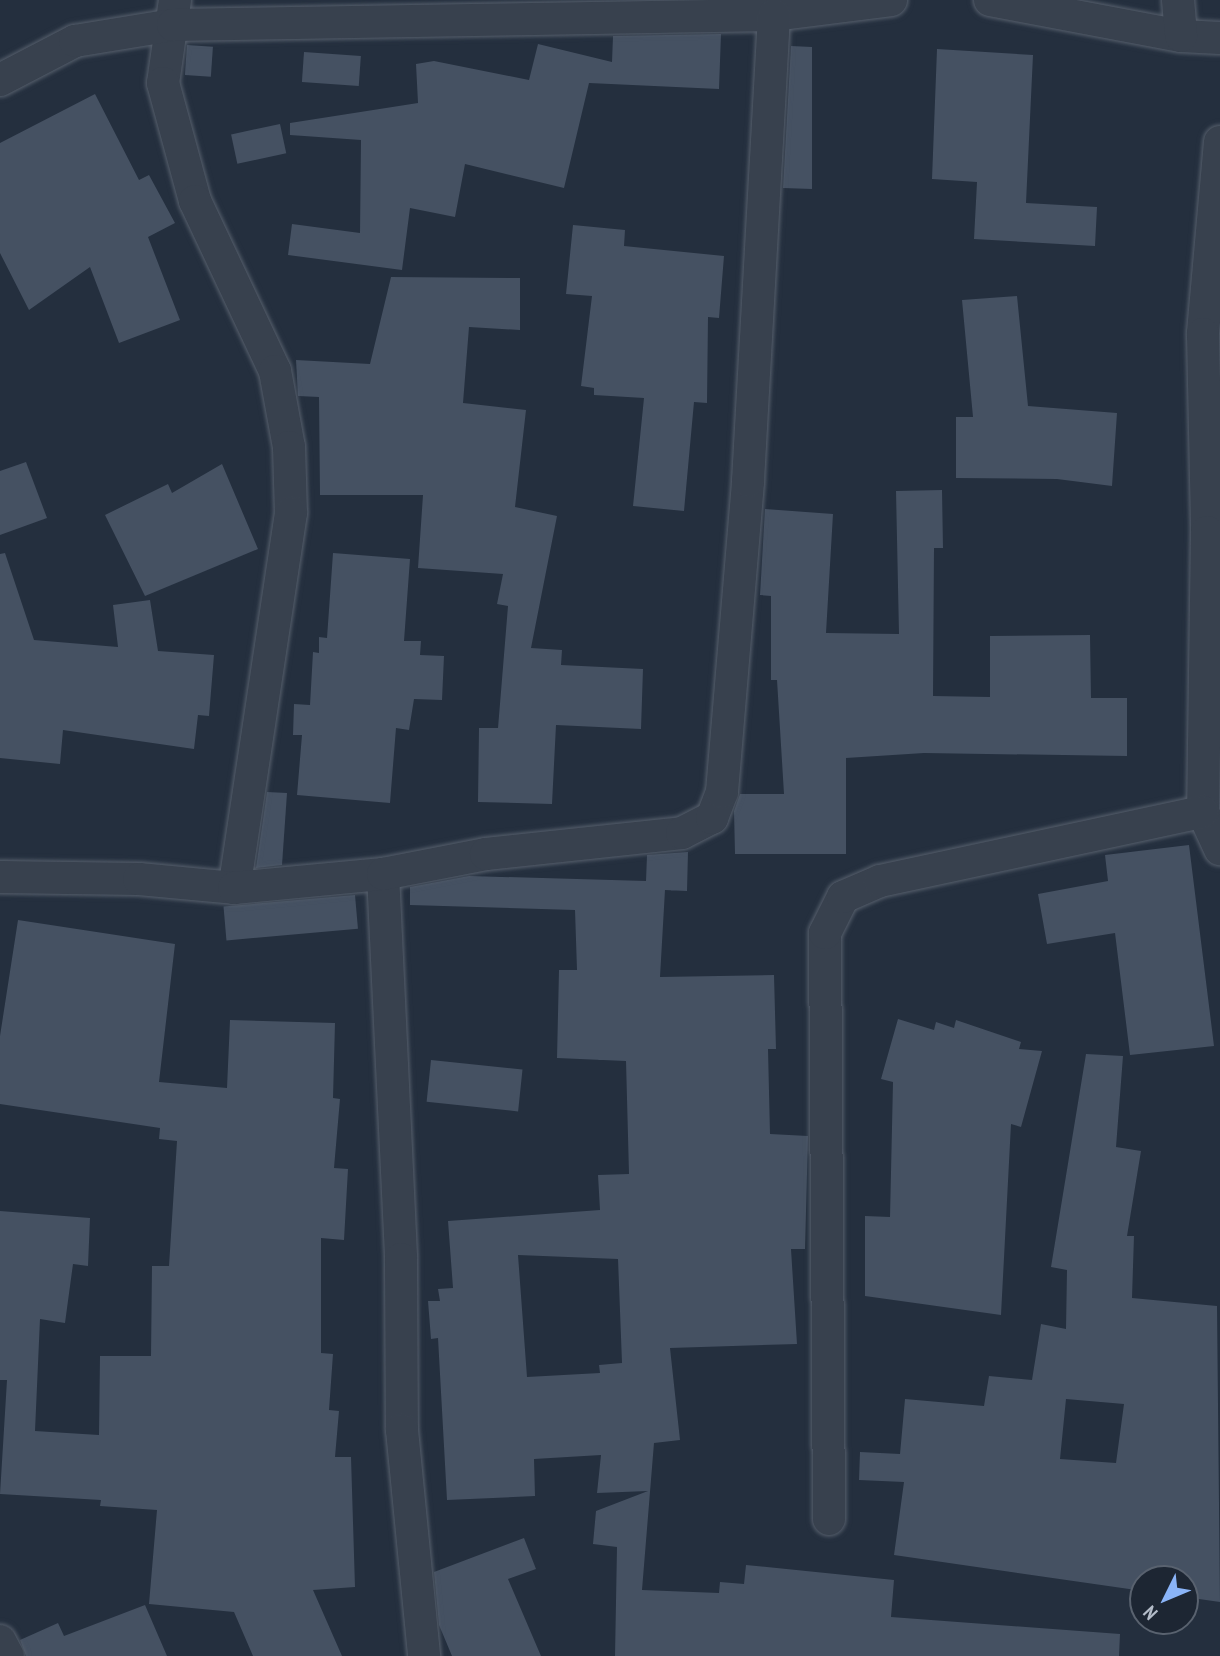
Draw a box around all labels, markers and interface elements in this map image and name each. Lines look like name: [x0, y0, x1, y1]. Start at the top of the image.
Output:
north arrow: [1129, 1565, 1199, 1635]
text: N: [1138, 1601, 1162, 1625]

